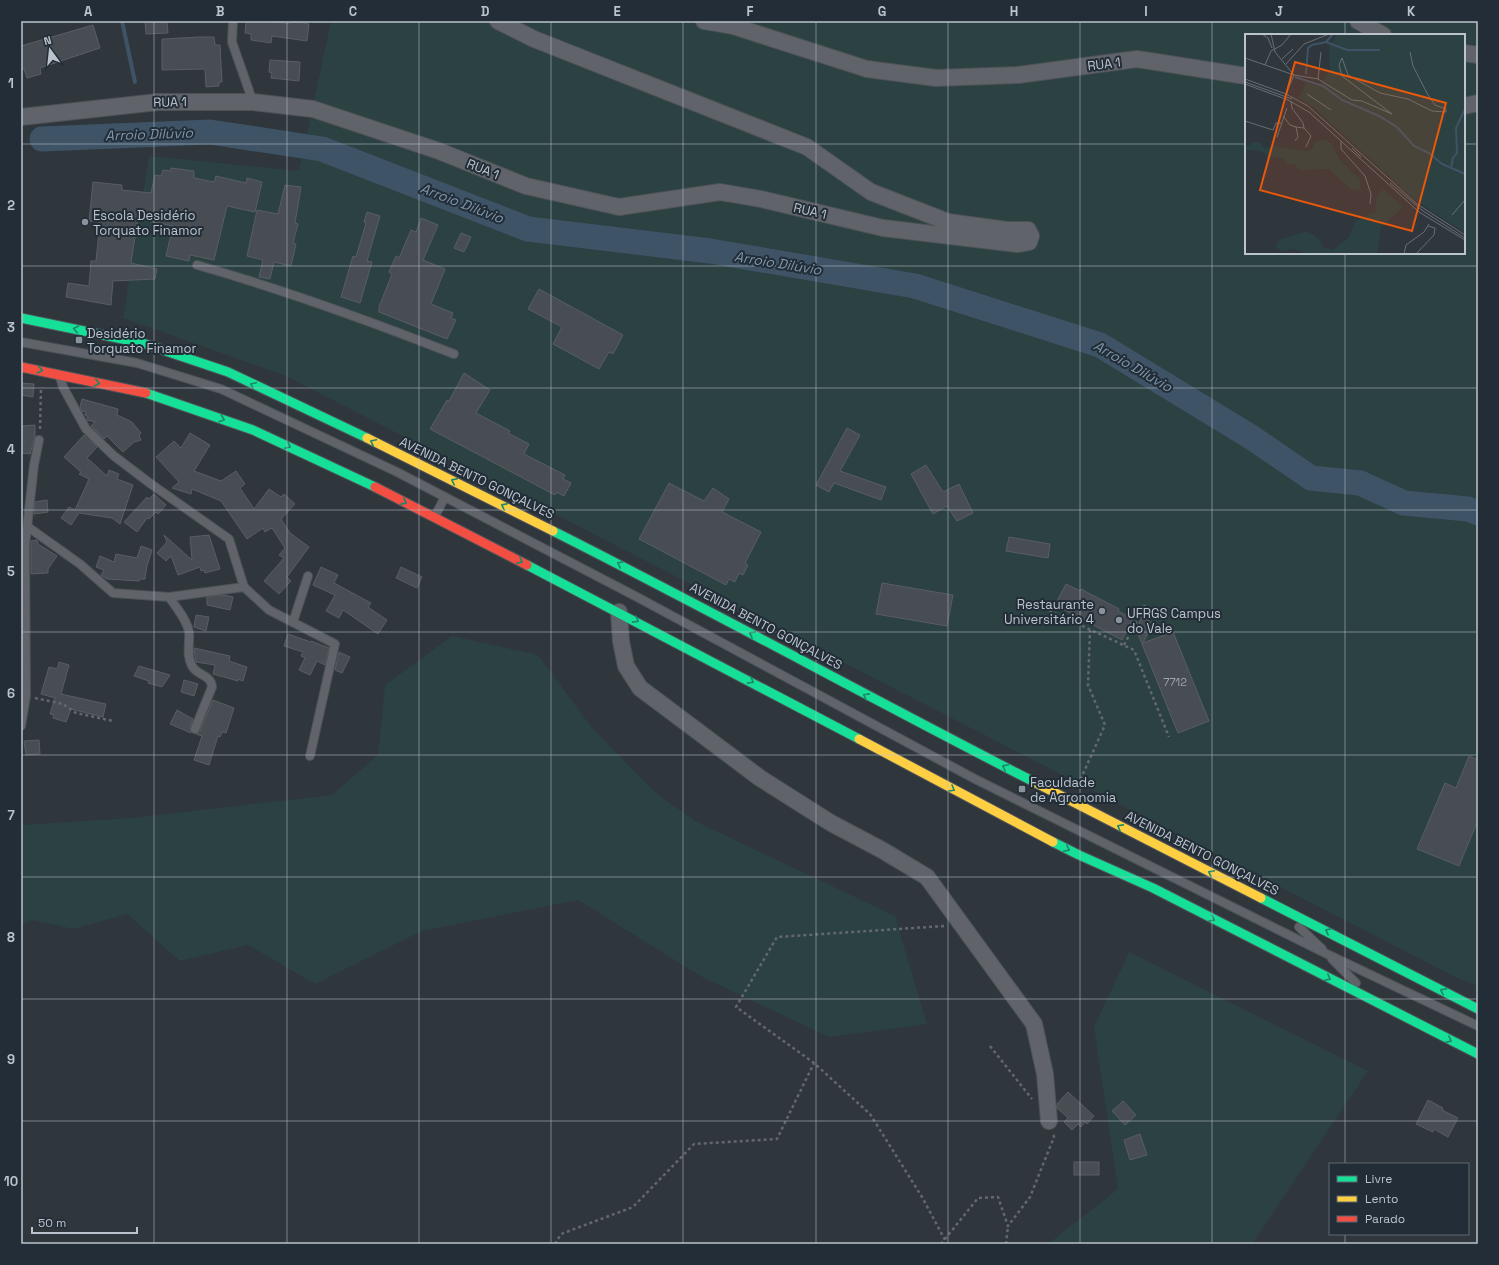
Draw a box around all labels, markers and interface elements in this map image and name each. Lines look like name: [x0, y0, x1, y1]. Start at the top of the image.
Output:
text: A: [84, 3, 93, 20]
text: B: [216, 3, 225, 20]
text: C: [349, 3, 357, 20]
text: D: [481, 3, 490, 20]
text: E: [613, 3, 621, 20]
text: F: [747, 3, 754, 20]
text: G: [878, 3, 886, 20]
text: H: [1010, 3, 1018, 20]
text: I: [1144, 3, 1148, 20]
text: J: [1275, 3, 1283, 20]
text: K: [1407, 3, 1416, 20]
north arrow: [30, 30, 70, 70]
text: N: [42, 33, 53, 48]
inset map: [1245, 34, 1465, 254]
street label: RUA 1: [1086, 54, 1122, 74]
text: 1: [8, 75, 14, 92]
street label: RUA 1: [153, 93, 187, 111]
water label: Arroio Dilúvio: [105, 123, 194, 145]
street label: RUA 1: [464, 155, 502, 183]
water label: Arroio Dilúvio: [418, 179, 507, 227]
text: 2: [7, 197, 15, 214]
street label: RUA 1: [792, 199, 828, 223]
place label: Escola Desidério Torquato Finamor: [93, 207, 202, 239]
marker: Escola Desidério Torquato Finamor: [80, 217, 90, 227]
water label: Arroio Dilúvio: [733, 247, 823, 279]
text: 3: [7, 319, 15, 336]
one-way arrow: [73, 325, 79, 333]
place label: Desidério Torquato Finamor: [87, 325, 196, 357]
marker: Desidério Torquato Finamor: [74, 335, 84, 345]
water label: Arroio Dilúvio: [1090, 336, 1176, 396]
one-way arrow: [37, 365, 43, 374]
one-way arrow: [94, 378, 100, 386]
one-way arrow: [250, 382, 257, 390]
one-way arrow: [218, 414, 225, 423]
street label: AVENIDA BENTO GONÇALVES: [397, 433, 557, 523]
one-way arrow: [369, 439, 377, 447]
text: 4: [7, 441, 15, 458]
one-way arrow: [284, 441, 292, 449]
one-way arrow: [450, 478, 458, 486]
one-way arrow: [400, 497, 407, 505]
one-way arrow: [501, 503, 508, 511]
one-way arrow: [516, 556, 523, 564]
one-way arrow: [617, 561, 625, 569]
text: 5: [7, 563, 15, 580]
street label: AVENIDA BENTO GONÇALVES: [687, 579, 845, 673]
place label: Restaurante Universitário 4: [1004, 596, 1094, 628]
place label: UFRGS Campus do Vale: [1127, 605, 1221, 637]
marker: Restaurante Universitário 4: [1097, 606, 1107, 616]
marker: UFRGS Campus do Vale: [1114, 615, 1124, 625]
one-way arrow: [631, 616, 639, 623]
one-way arrow: [749, 631, 756, 639]
house number: 7712: [1163, 675, 1187, 689]
one-way arrow: [747, 676, 754, 684]
text: 6: [7, 685, 15, 702]
one-way arrow: [863, 693, 871, 700]
one-way arrow: [1002, 764, 1009, 772]
place label: Faculdade de Agronomia: [1030, 774, 1117, 806]
one-way arrow: [948, 784, 955, 791]
marker: Faculdade de Agronomia: [1017, 784, 1027, 794]
text: 7: [7, 807, 15, 824]
street label: AVENIDA BENTO GONÇALVES: [1122, 807, 1282, 899]
one-way arrow: [1117, 824, 1125, 832]
one-way arrow: [1063, 844, 1070, 852]
one-way arrow: [1208, 870, 1216, 878]
one-way arrow: [1208, 914, 1215, 922]
text: 8: [7, 929, 15, 946]
one-way arrow: [1324, 929, 1332, 936]
one-way arrow: [1324, 973, 1331, 981]
one-way arrow: [1440, 988, 1448, 996]
one-way arrow: [1445, 1035, 1452, 1043]
text: 9: [7, 1051, 15, 1068]
legend: [1329, 1163, 1469, 1235]
text: Livre: [1365, 1171, 1392, 1187]
text: 10: [4, 1173, 18, 1190]
text: Lento: [1365, 1191, 1399, 1207]
scale bar: [32, 1209, 137, 1235]
text: Parado: [1365, 1211, 1405, 1227]
text: 50 m: [38, 1215, 66, 1231]

